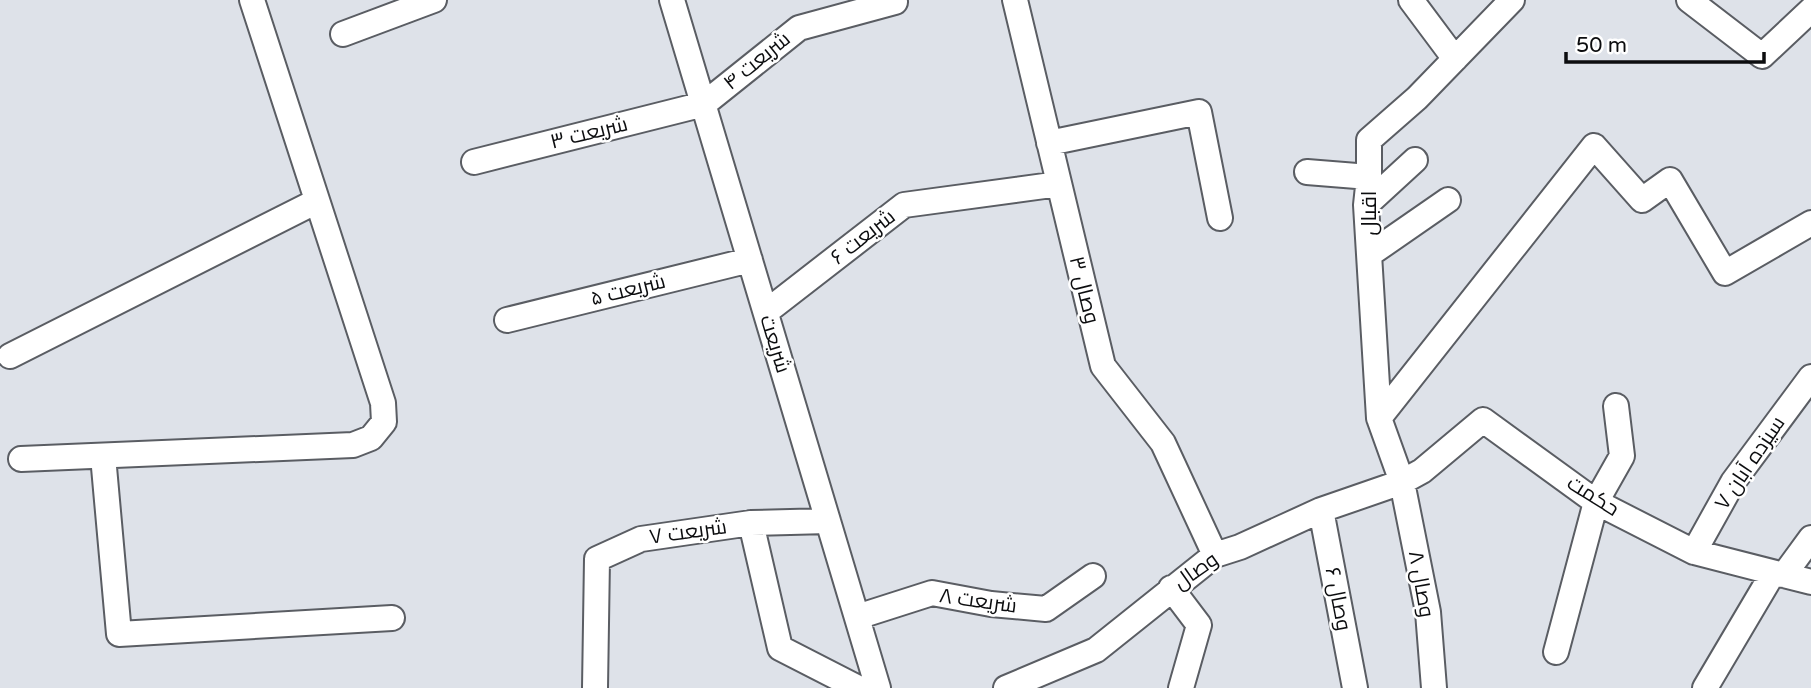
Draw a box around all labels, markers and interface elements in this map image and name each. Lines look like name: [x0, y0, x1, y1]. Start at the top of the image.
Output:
scale bar: [1566, 21, 1764, 65]
street label: شریعت ۴: [718, 26, 796, 96]
text: 50 m: [1576, 33, 1627, 58]
street label: شریعت ۳: [548, 111, 630, 155]
street label: اقبال: [1357, 191, 1382, 235]
street label: شریعت ۶: [826, 204, 900, 270]
street label: وصال ۳: [1064, 254, 1104, 326]
street label: شریعت ۵: [588, 269, 668, 311]
street label: شریعت: [754, 312, 796, 376]
street label: سیزده آبان ۷: [1710, 411, 1790, 515]
street label: حکمت: [1562, 470, 1624, 522]
street label: شریعت ۷: [648, 514, 728, 550]
street label: وصال: [1169, 547, 1223, 595]
street label: وصال ۸: [1403, 549, 1439, 619]
street label: وصال ۶: [1320, 565, 1356, 633]
street label: شریعت ۸: [938, 583, 1018, 619]

